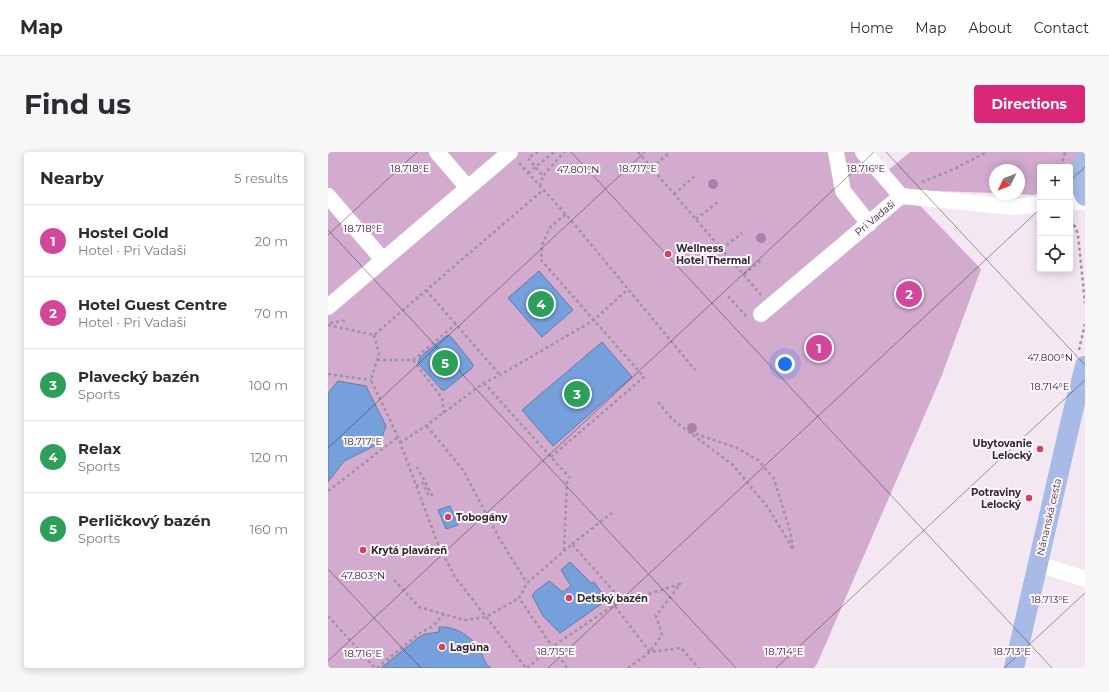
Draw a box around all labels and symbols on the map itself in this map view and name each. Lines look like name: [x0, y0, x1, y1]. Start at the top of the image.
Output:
text: 18.718°E: [391, 162, 430, 175]
text: 18.717°E: [619, 162, 658, 175]
text: 18.716°E: [847, 162, 886, 175]
text: 47.801°N: [557, 163, 599, 176]
north arrow: [989, 164, 1025, 200]
street label: Pri Vadaši: [852, 197, 898, 239]
text: 18.718°E: [344, 222, 383, 235]
place label: Wellness Hotel Thermal: [676, 242, 750, 267]
marker: Wellness Hotel Thermal: [663, 249, 673, 259]
pin: 2: [896, 279, 922, 309]
pin: 4: [528, 289, 554, 319]
pin: 1: [806, 333, 832, 363]
pin: 5: [432, 348, 458, 378]
text: 47.800°N: [1027, 351, 1073, 364]
your location: [775, 354, 795, 374]
pin: 3: [564, 379, 590, 409]
text: 18.714°E: [1031, 380, 1070, 393]
text: 18.717°E: [344, 435, 383, 448]
place label: Ubytovanie Lelocký: [973, 437, 1033, 462]
marker: Ubytovanie Lelocký: [1035, 444, 1045, 454]
street label: Nánanská cesta: [1034, 477, 1064, 557]
place label: Potraviny Lelocký: [971, 486, 1022, 511]
marker: Potraviny Lelocký: [1024, 493, 1034, 503]
place label: Tobogány: [456, 511, 509, 524]
marker: Tobogány: [443, 512, 453, 522]
place label: Krytá plaváreň: [371, 544, 447, 557]
marker: Krytá plaváreň: [358, 545, 368, 555]
text: 47.803°N: [341, 569, 385, 582]
place label: Detský bazén: [577, 592, 648, 605]
marker: Detský bazén: [564, 593, 574, 603]
text: 18.713°E: [1031, 593, 1069, 606]
place label: Lagúna: [450, 641, 489, 654]
marker: Lagúna: [437, 642, 447, 652]
text: 18.715°E: [537, 645, 575, 658]
text: 18.714°E: [765, 645, 804, 658]
text: 18.713°E: [993, 645, 1031, 658]
text: 18.716°E: [344, 647, 383, 660]

